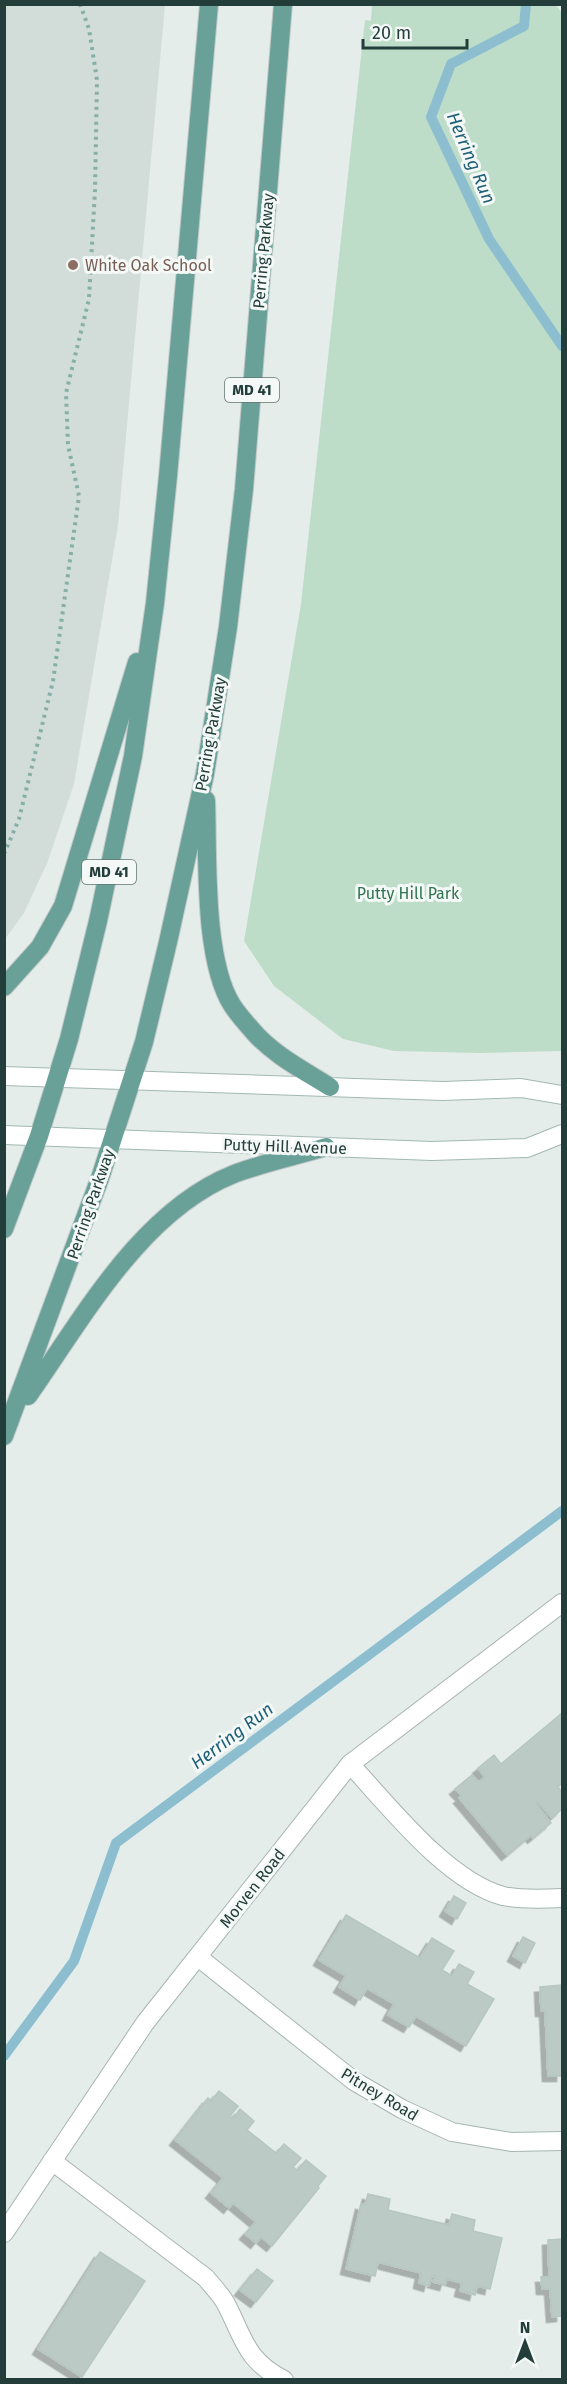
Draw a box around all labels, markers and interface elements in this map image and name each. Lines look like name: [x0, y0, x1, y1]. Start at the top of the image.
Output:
scale bar: [363, 12, 466, 50]
text: 20 m: [372, 22, 411, 44]
water label: Herring Run: [442, 109, 500, 207]
street label: Perring Parkway: [249, 193, 278, 309]
place label: White Oak School: [85, 256, 212, 275]
marker: White Oak School: [66, 258, 80, 272]
road number: MD 41: [225, 378, 279, 402]
street label: Perring Parkway: [191, 675, 230, 793]
road number: MD 41: [82, 860, 136, 884]
park label: Putty Hill Park: [357, 884, 460, 903]
street label: Putty Hill Avenue: [223, 1135, 347, 1158]
street label: Perring Parkway: [63, 1146, 118, 1262]
water label: Herring Run: [187, 1698, 277, 1774]
street label: Morven Road: [216, 1845, 289, 1932]
street label: Pitney Road: [338, 2064, 422, 2125]
north arrow: [495, 2312, 555, 2372]
text: N: [520, 2318, 530, 2337]

